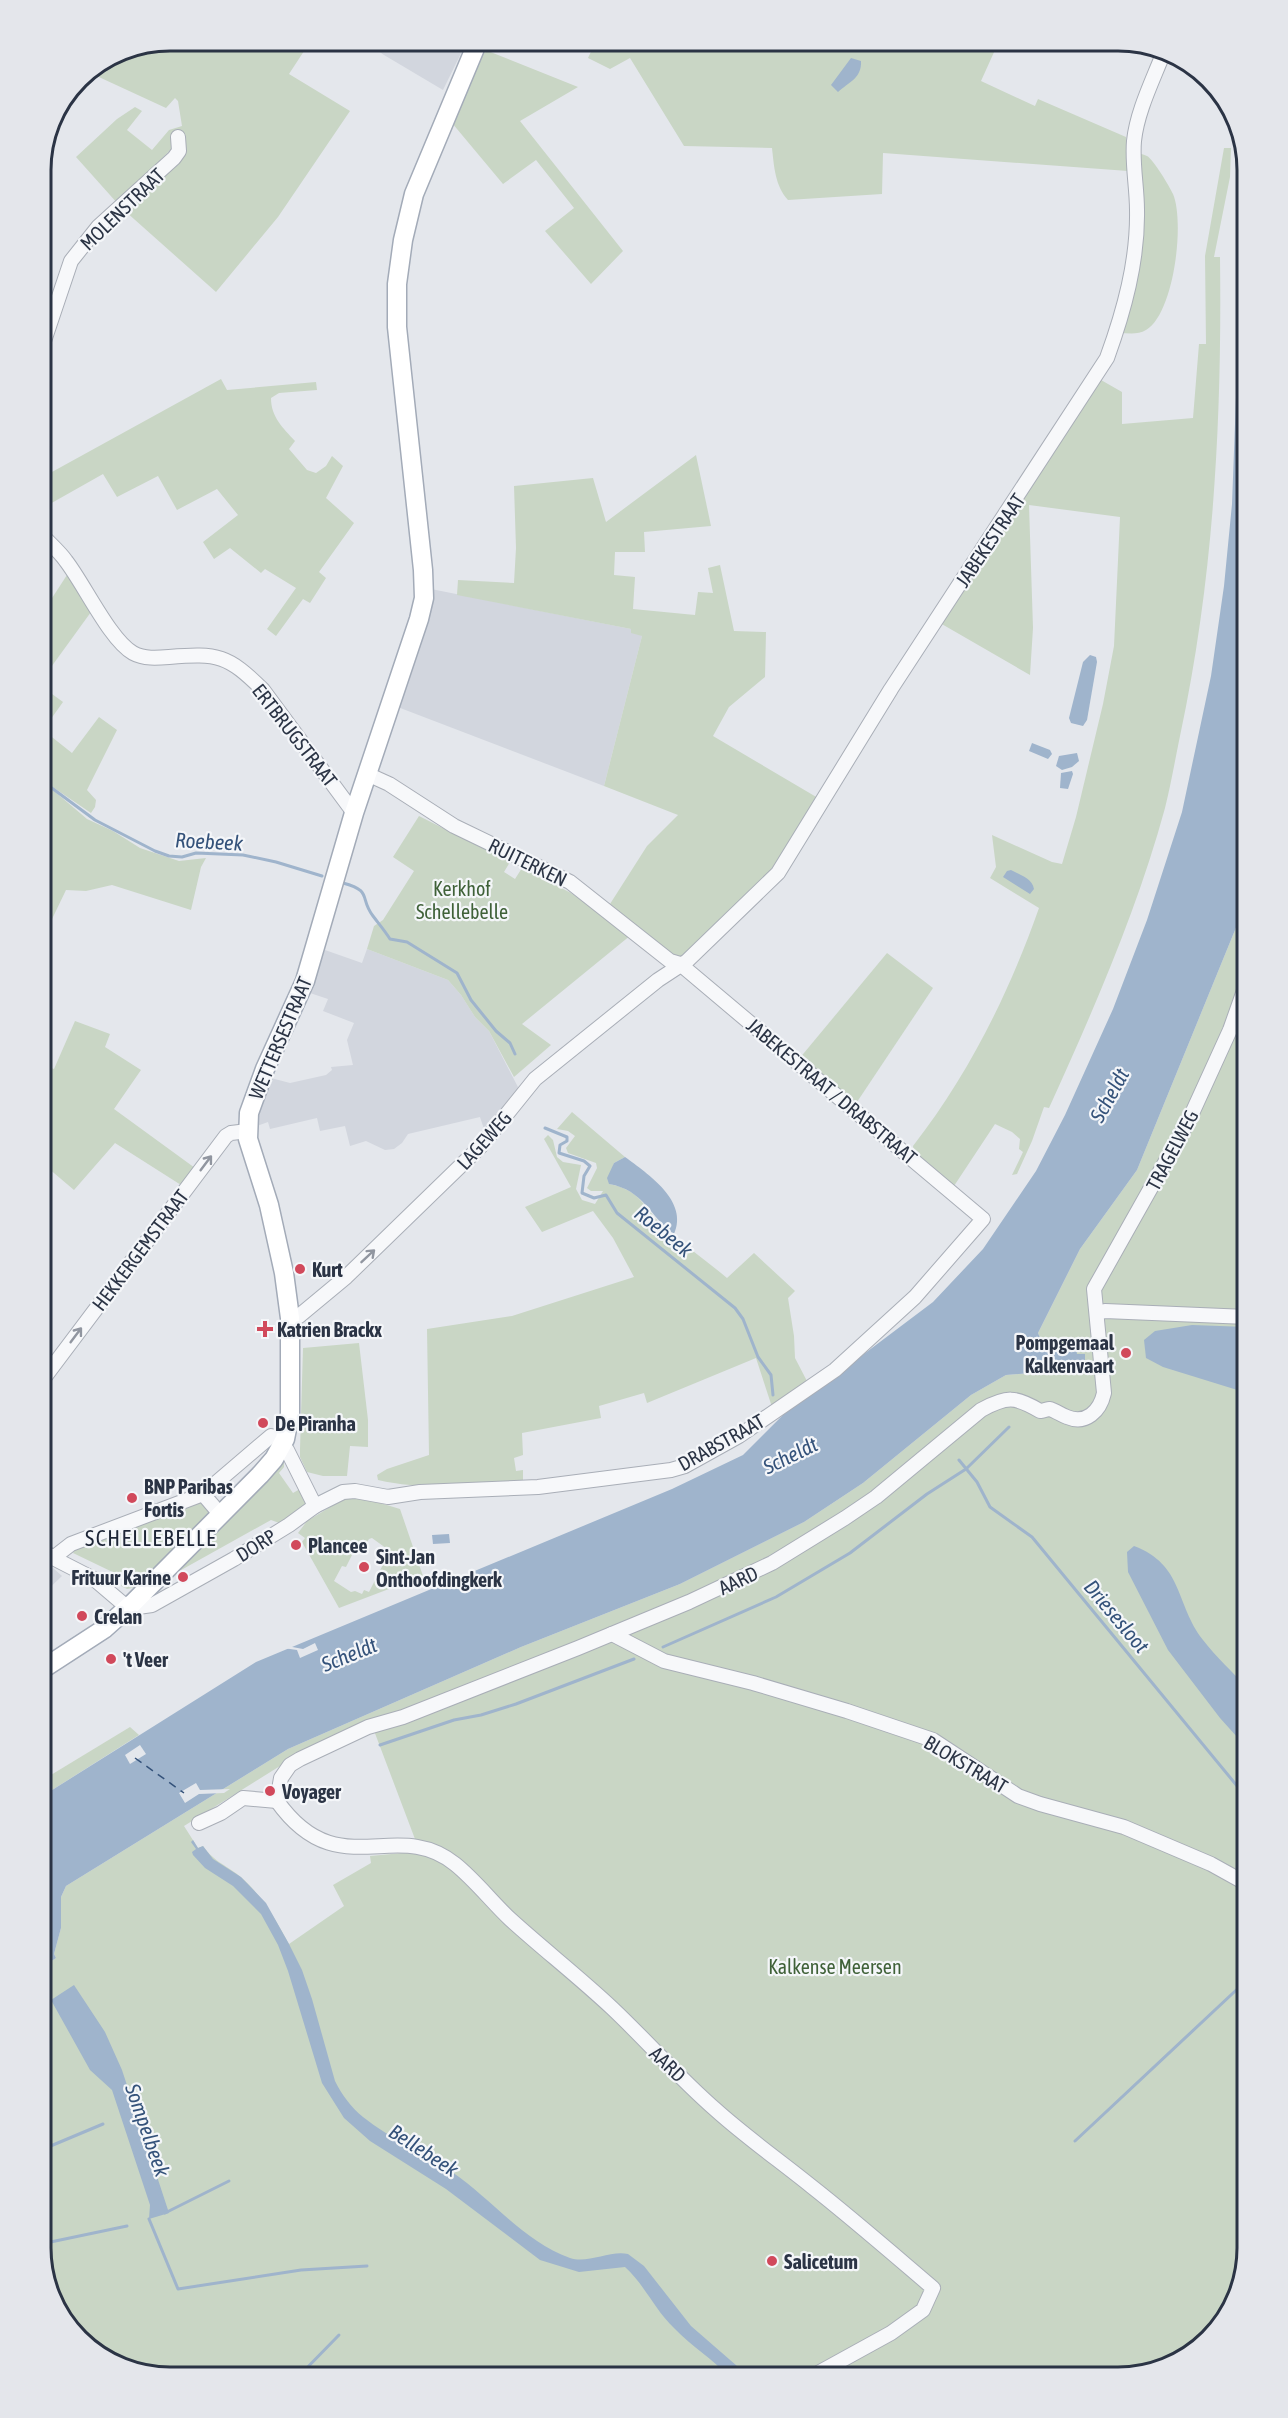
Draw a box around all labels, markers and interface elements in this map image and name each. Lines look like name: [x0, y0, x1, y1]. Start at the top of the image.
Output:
street label: MOLENSTRAAT: [75, 163, 169, 255]
street label: JABEKESTRAAT: [950, 489, 1030, 591]
street label: ERTBRUGSTRAAT: [248, 679, 342, 791]
water label: Roebeek: [175, 827, 244, 855]
street label: RUITERKEN: [485, 833, 571, 891]
park label: Kerkhof Schellebelle: [416, 877, 508, 923]
street label: WETTERSESTRAAT: [244, 973, 316, 1103]
street label: JABEKESTRAAT / DRABSTRAAT: [742, 1013, 922, 1169]
water label: Scheldt: [1084, 1064, 1133, 1127]
street label: LAGEWEG: [452, 1106, 516, 1174]
street label: TRAGELWEG: [1141, 1106, 1203, 1194]
one-way arrow: [200, 1155, 212, 1171]
street label: HEKKERGEMSTRAAT: [87, 1185, 193, 1315]
water label: Roebeek: [630, 1200, 698, 1262]
one-way arrow: [360, 1249, 375, 1263]
place label: Kurt: [312, 1258, 343, 1281]
marker: Kurt: [293, 1262, 307, 1276]
place label: Katrien Brackx: [277, 1318, 382, 1341]
marker: Katrien Brackx: [258, 1322, 272, 1336]
one-way arrow: [69, 1327, 82, 1343]
place label: Pompgemaal Kalkenvaart: [1016, 1331, 1115, 1377]
marker: Pompgemaal Kalkenvaart: [1119, 1346, 1133, 1360]
street label: DRABSTRAAT: [674, 1409, 768, 1475]
place label: De Piranha: [275, 1412, 356, 1435]
marker: De Piranha: [256, 1416, 270, 1430]
water label: Scheldt: [758, 1432, 821, 1479]
place label: BNP Paribas Fortis: [144, 1475, 233, 1521]
marker: BNP Paribas Fortis: [125, 1491, 139, 1505]
street label: DORP: [232, 1524, 280, 1566]
district label: SCHELLEBELLE: [85, 1525, 217, 1551]
place label: Plancee: [308, 1534, 368, 1557]
marker: Plancee: [289, 1538, 303, 1552]
place label: Sint-Jan Onthoofdingkerk: [376, 1545, 502, 1591]
marker: Sint-Jan Onthoofdingkerk: [357, 1560, 371, 1574]
street label: AARD: [715, 1561, 761, 1599]
place label: Frituur Karine: [71, 1566, 171, 1589]
marker: Frituur Karine: [176, 1570, 190, 1584]
water label: Driesesloot: [1080, 1575, 1154, 1657]
place label: Crelan: [94, 1605, 142, 1628]
marker: Crelan: [75, 1609, 89, 1623]
water label: Scheldt: [317, 1632, 380, 1676]
place label: 't Veer: [123, 1648, 169, 1671]
marker: 't Veer: [104, 1652, 118, 1666]
street label: BLOKSTRAAT: [920, 1730, 1012, 1798]
place label: Voyager: [281, 1780, 342, 1803]
marker: Voyager: [263, 1784, 277, 1798]
park label: Kalkense Meersen: [768, 1955, 902, 1978]
street label: AARD: [645, 2042, 691, 2086]
water label: Sompelbeek: [121, 2079, 175, 2180]
water label: Bellebeek: [385, 2119, 464, 2182]
place label: Salicetum: [784, 2250, 858, 2273]
marker: Salicetum: [765, 2254, 779, 2268]

